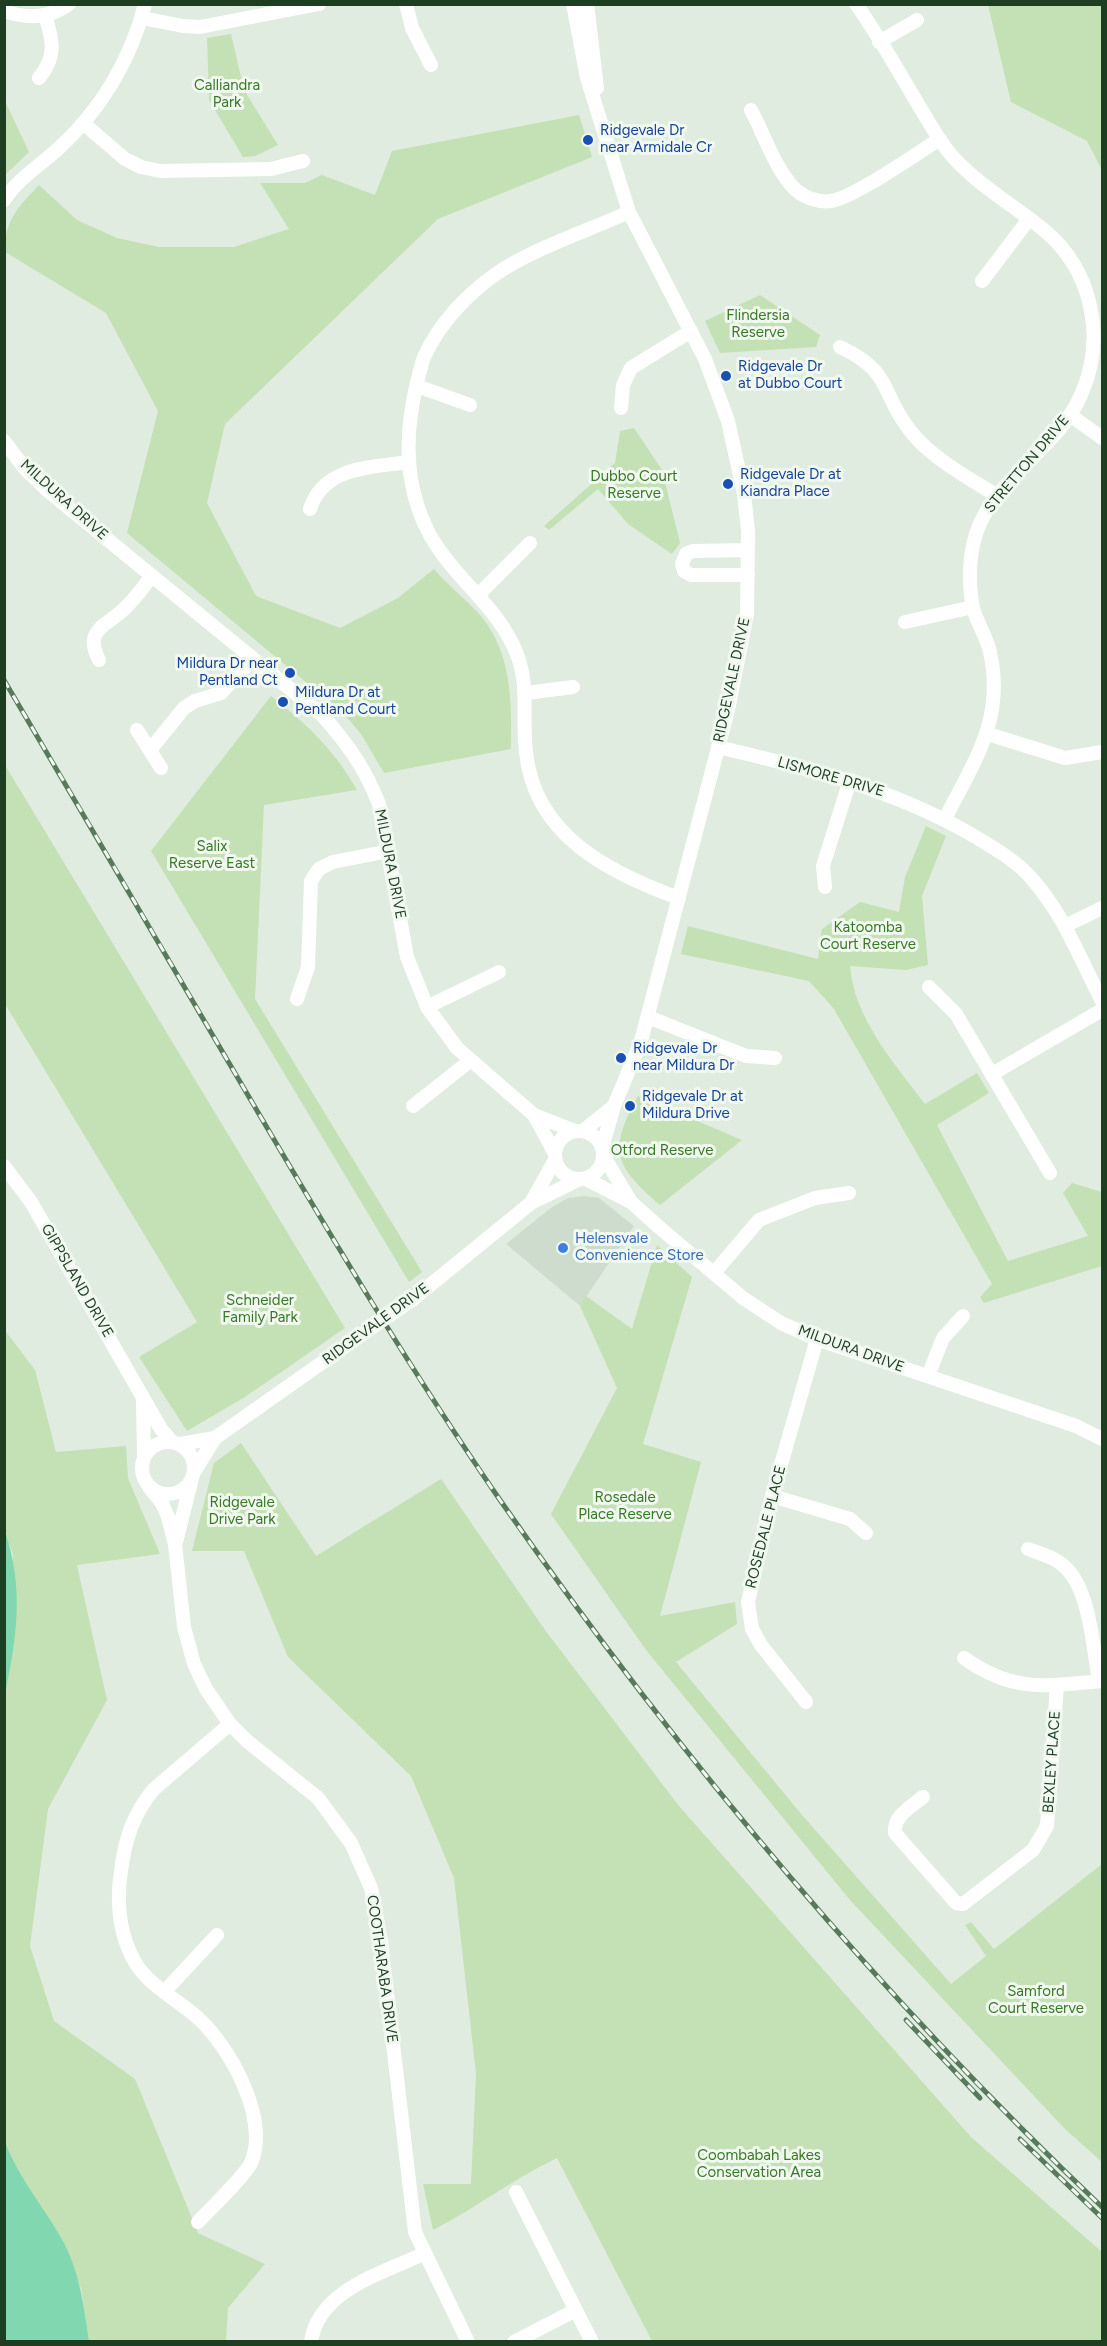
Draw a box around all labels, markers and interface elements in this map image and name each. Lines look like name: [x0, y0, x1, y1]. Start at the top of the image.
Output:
park label: Calliandra Park: [194, 77, 260, 112]
place label: Ridgevale Dr near Armidale Cr: [600, 122, 712, 157]
marker: Ridgevale Dr near Armidale Cr: [581, 133, 595, 147]
park label: Flindersia Reserve: [726, 307, 790, 342]
place label: Ridgevale Dr at Dubbo Court: [738, 358, 842, 393]
marker: Ridgevale Dr at Dubbo Court: [719, 369, 733, 383]
street label: STRETTON DRIVE: [981, 411, 1073, 517]
street label: MILDURA DRIVE: [16, 456, 112, 544]
place label: Ridgevale Dr at Kiandra Place: [740, 466, 841, 501]
park label: Dubbo Court Reserve: [590, 468, 678, 503]
marker: Ridgevale Dr at Kiandra Place: [721, 477, 735, 491]
street label: RIDGEVALE DRIVE: [710, 616, 754, 744]
place label: Mildura Dr near Pentland Ct: [177, 655, 278, 690]
marker: Mildura Dr near Pentland Ct: [283, 666, 297, 680]
place label: Mildura Dr at Pentland Court: [295, 684, 396, 719]
marker: Mildura Dr at Pentland Court: [276, 695, 290, 709]
street label: LISMORE DRIVE: [775, 753, 887, 801]
street label: MILDURA DRIVE: [370, 807, 410, 921]
park label: Salix Reserve East: [169, 838, 255, 873]
park label: Katoomba Court Reserve: [820, 919, 916, 954]
place label: Ridgevale Dr near Mildura Dr: [633, 1040, 734, 1075]
marker: Ridgevale Dr near Mildura Dr: [614, 1051, 628, 1065]
place label: Ridgevale Dr at Mildura Drive: [642, 1088, 743, 1123]
marker: Ridgevale Dr at Mildura Drive: [623, 1099, 637, 1113]
park label: Otford Reserve: [611, 1142, 713, 1160]
street label: GIPPSLAND DRIVE: [37, 1221, 117, 1341]
place label: Helensvale Convenience Store: [575, 1230, 704, 1265]
marker: Helensvale Convenience Store: [556, 1241, 570, 1255]
street label: RIDGEVALE DRIVE: [319, 1279, 433, 1369]
park label: Schneider Family Park: [222, 1292, 298, 1327]
street label: MILDURA DRIVE: [795, 1321, 907, 1377]
street label: ROSEDALE PLACE: [742, 1464, 790, 1590]
park label: Rosedale Place Reserve: [578, 1489, 672, 1524]
park label: Ridgevale Drive Park: [209, 1494, 275, 1529]
street label: BEXLEY PLACE: [1039, 1710, 1065, 1814]
street label: COOTHARABA DRIVE: [363, 1894, 401, 2044]
park label: Samford Court Reserve: [988, 1983, 1084, 2018]
park label: Coombabah Lakes Conservation Area: [697, 2147, 821, 2182]

